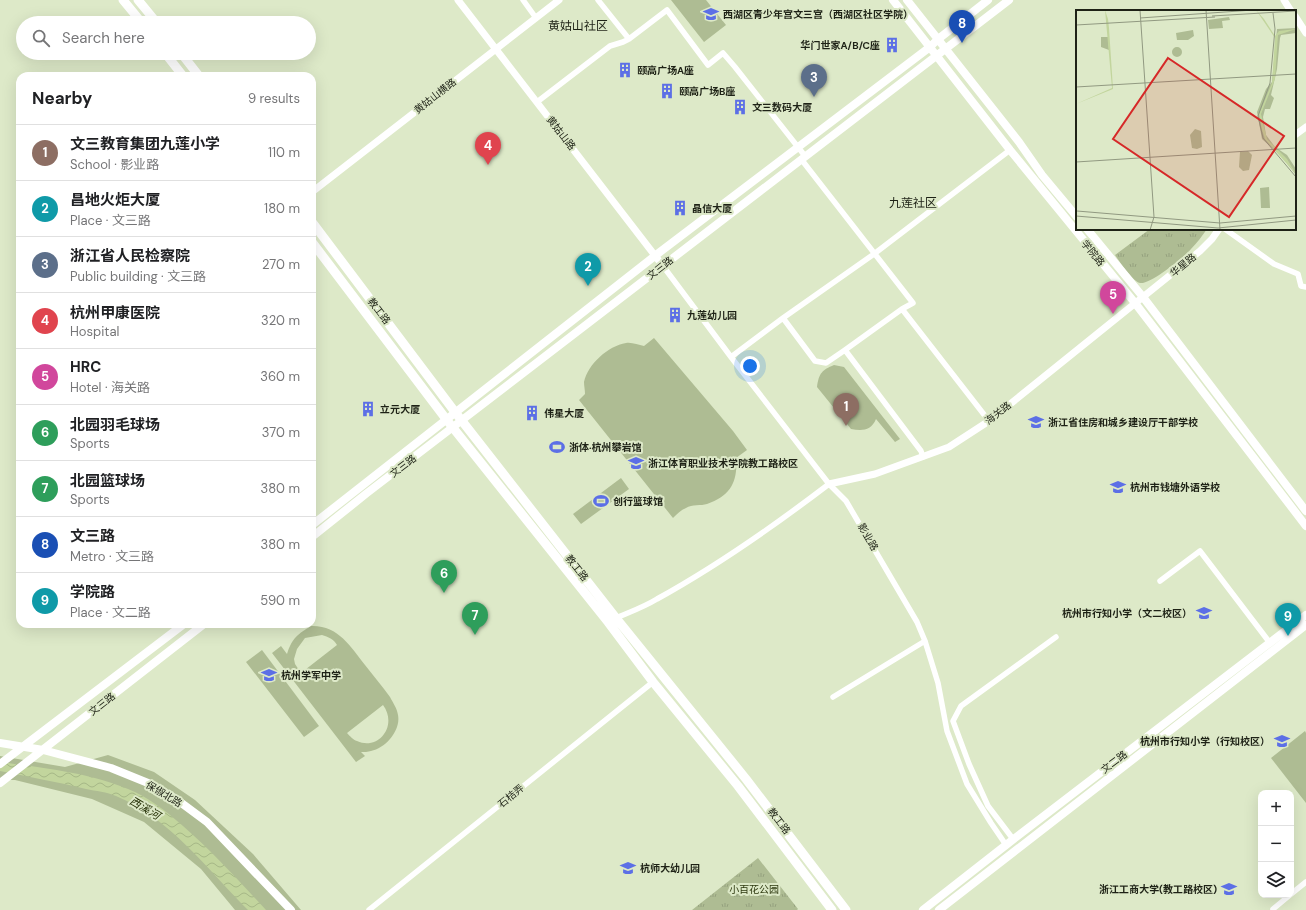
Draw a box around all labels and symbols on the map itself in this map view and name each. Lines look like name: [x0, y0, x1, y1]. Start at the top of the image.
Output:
school or university icon: 西湖区青少年宫文三宫（西湖区社区学院）: [702, 5, 720, 23]
place label: 西湖区青少年宫文三宫（西湖区社区学院）: [723, 8, 913, 21]
pin: 8: [949, 10, 975, 43]
inset map: [1076, 10, 1296, 230]
district label: 黄姑山社区: [548, 18, 608, 34]
building icon: 华门世家A/B/C座: [883, 36, 901, 54]
place label: 华门世家A/B/C座: [800, 39, 880, 52]
building icon: 颐高广场A座: [616, 61, 634, 79]
place label: 颐高广场A座: [637, 64, 694, 77]
pin: 3: [801, 64, 827, 97]
street label: 黄姑山横路: [411, 75, 459, 117]
building icon: 颐高广场B座: [658, 82, 676, 100]
place label: 颐高广场B座: [679, 85, 735, 98]
building icon: 文三数码大厦: [731, 98, 749, 116]
place label: 文三数码大厦: [752, 101, 812, 114]
street label: 黄姑山路: [544, 113, 578, 153]
pin: 4: [475, 132, 501, 165]
district label: 九莲社区: [889, 195, 937, 211]
building icon: 晶信大厦: [671, 199, 689, 217]
place label: 晶信大厦: [692, 202, 732, 215]
street label: 学院路: [1079, 237, 1107, 269]
street label: 华星路: [1167, 251, 1199, 279]
pin: 2: [575, 253, 601, 286]
street label: 文三路: [644, 254, 676, 282]
pin: 5: [1100, 281, 1126, 314]
street label: 教工路: [365, 295, 393, 327]
building icon: 九莲幼儿园: [666, 306, 684, 324]
place label: 九莲幼儿园: [687, 309, 737, 322]
your location: [740, 356, 760, 376]
pin: 1: [833, 393, 859, 426]
street label: 海关路: [982, 399, 1014, 427]
building icon: 立元大厦: [359, 400, 377, 418]
place label: 立元大厦: [380, 403, 420, 416]
building icon: 伟星大厦: [523, 404, 541, 422]
place label: 伟星大厦: [544, 407, 584, 420]
school or university icon: 浙江省住房和城乡建设厅干部学校: [1027, 413, 1045, 431]
place label: 浙江省住房和城乡建设厅干部学校: [1048, 416, 1198, 429]
sports icon: 浙体·杭州攀岩馆: [548, 438, 566, 456]
place label: 浙体·杭州攀岩馆: [569, 441, 642, 454]
street label: 文三路: [387, 452, 419, 480]
school or university icon: 浙江体育职业技术学院教工路校区: [627, 454, 645, 472]
place label: 浙江体育职业技术学院教工路校区: [648, 457, 798, 470]
school or university icon: 杭州市钱塘外语学校: [1109, 478, 1127, 496]
place label: 杭州市钱塘外语学校: [1130, 481, 1220, 494]
sports icon: 创行篮球馆: [592, 492, 610, 510]
place label: 创行篮球馆: [613, 495, 663, 508]
street label: 影业路: [855, 521, 881, 553]
street label: 教工路: [563, 552, 591, 584]
pin: 6: [431, 560, 457, 593]
pin: 7: [462, 602, 488, 635]
pin: 9: [1275, 603, 1301, 636]
school or university icon: 杭州市行知小学（文二校区）: [1195, 604, 1213, 622]
place label: 杭州市行知小学（文二校区）: [1062, 607, 1192, 620]
school or university icon: 杭州学军中学: [260, 666, 278, 684]
place label: 杭州学军中学: [281, 669, 341, 682]
street label: 文三路: [86, 690, 118, 718]
school or university icon: 杭州市行知小学（行知校区）: [1273, 732, 1291, 750]
place label: 杭州市行知小学（行知校区）: [1140, 735, 1270, 748]
street label: 文二路: [1098, 748, 1130, 776]
street label: 保俶北路: [144, 778, 184, 810]
street label: 石桔弄: [495, 782, 527, 810]
water label: 西溪河: [127, 794, 164, 824]
street label: 教工路: [765, 805, 793, 837]
school or university icon: 杭师大幼儿园: [619, 859, 637, 877]
place label: 杭师大幼儿园: [640, 862, 700, 875]
school or university icon: 浙江工商大学(教工路校区): [1220, 880, 1238, 898]
park label: 小百花公园: [729, 883, 779, 896]
place label: 浙江工商大学(教工路校区): [1099, 883, 1217, 896]

